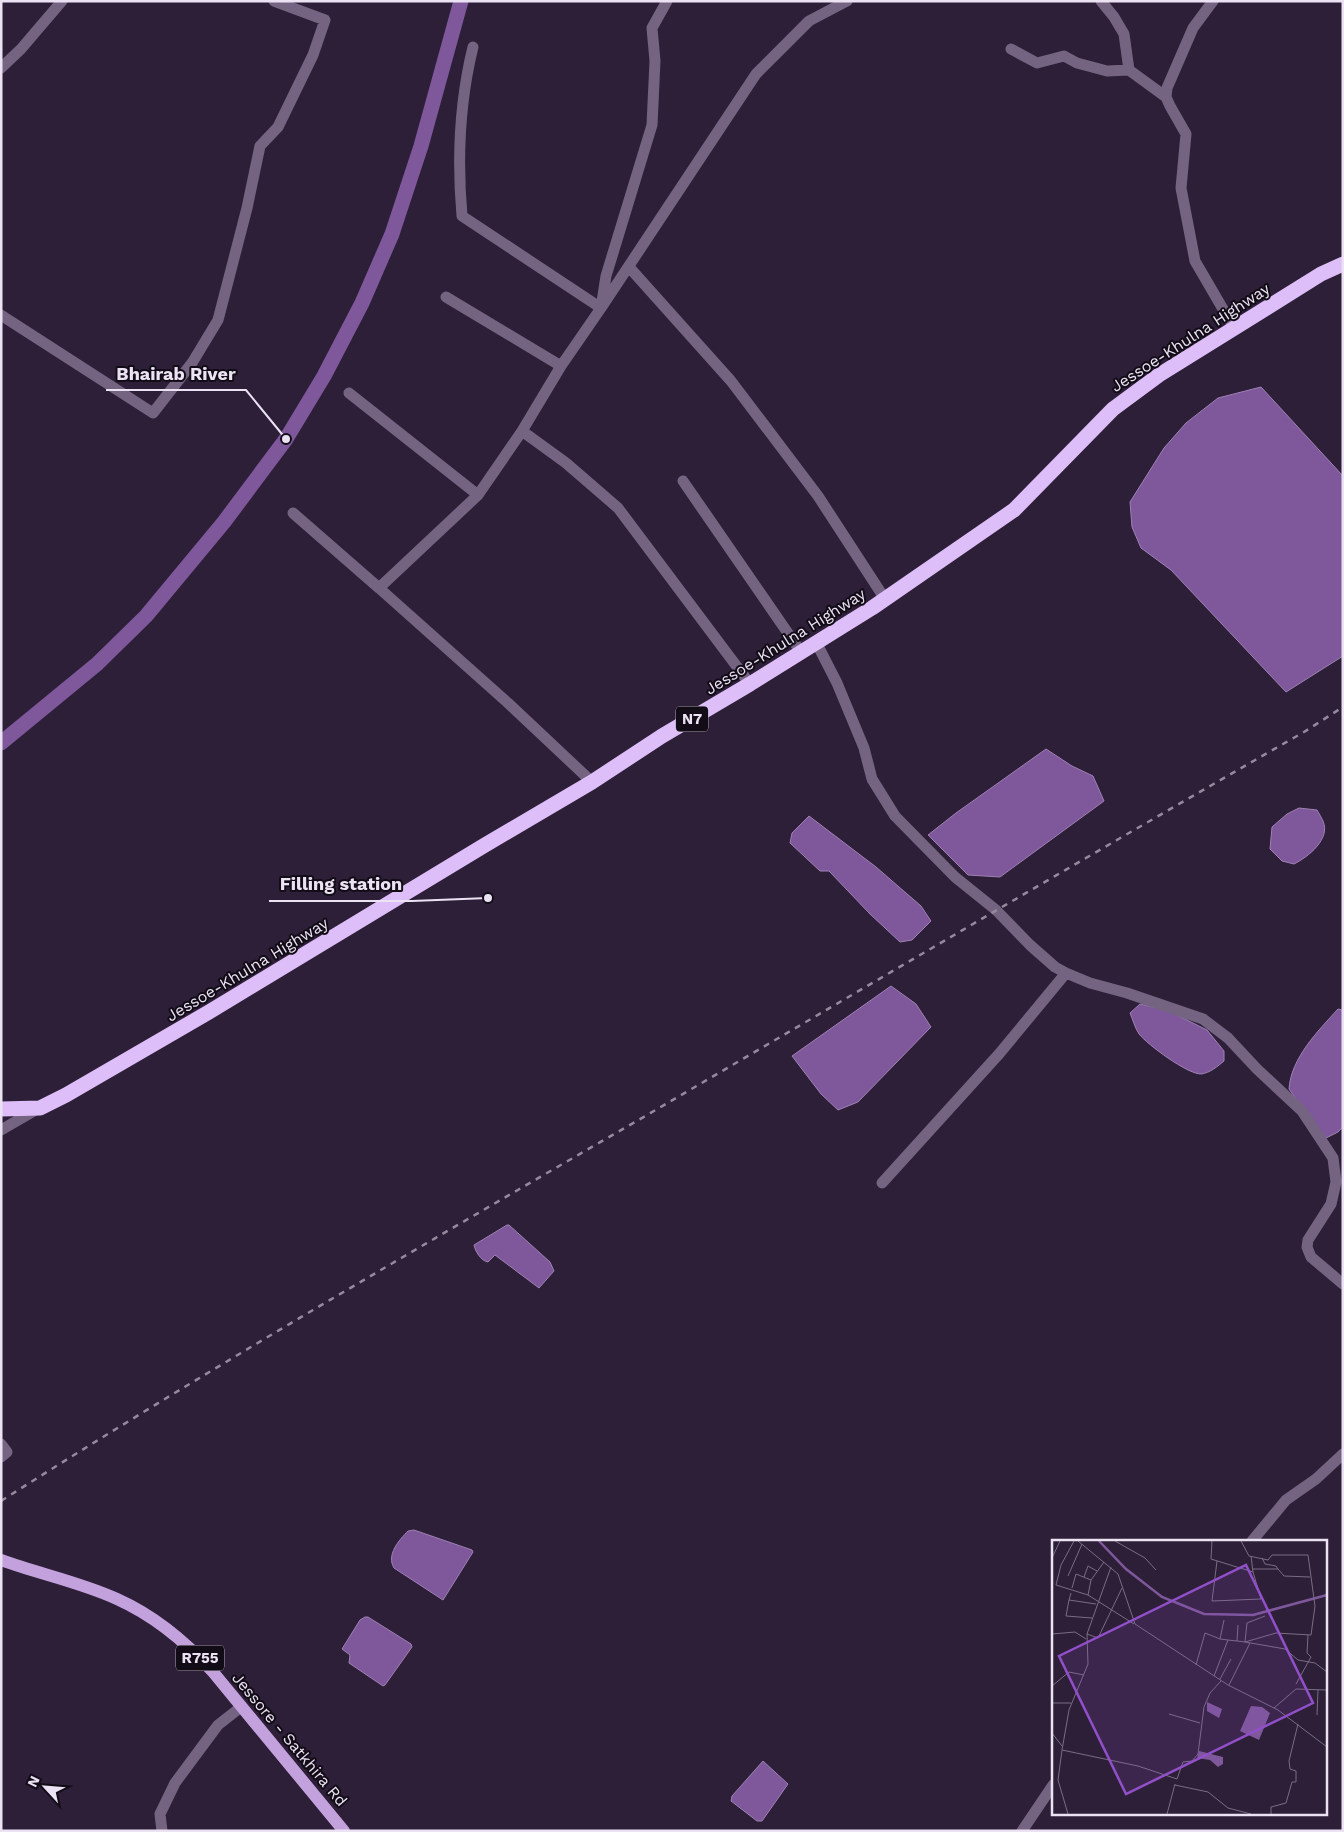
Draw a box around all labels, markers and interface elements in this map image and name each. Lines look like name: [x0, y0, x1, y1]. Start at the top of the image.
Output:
street label: Jessoe-Khulna Highway: [1107, 279, 1274, 396]
callout: Bhairab River: [106, 357, 246, 390]
text: Bhairab River: [116, 363, 236, 384]
street label: Jessoe-Khulna Highway: [702, 584, 870, 699]
road number: N7: [676, 706, 708, 732]
callout: Filling station: [269, 868, 412, 901]
text: Filling station: [280, 873, 402, 894]
street label: Jessoe-Khulna Highway: [163, 913, 332, 1025]
inset map: [1052, 1540, 1326, 1814]
road number: R755: [176, 1646, 224, 1670]
street label: Jessore - Satkhira Rd: [228, 1669, 351, 1810]
north arrow: [20, 1762, 70, 1812]
text: N: [24, 1773, 43, 1789]

